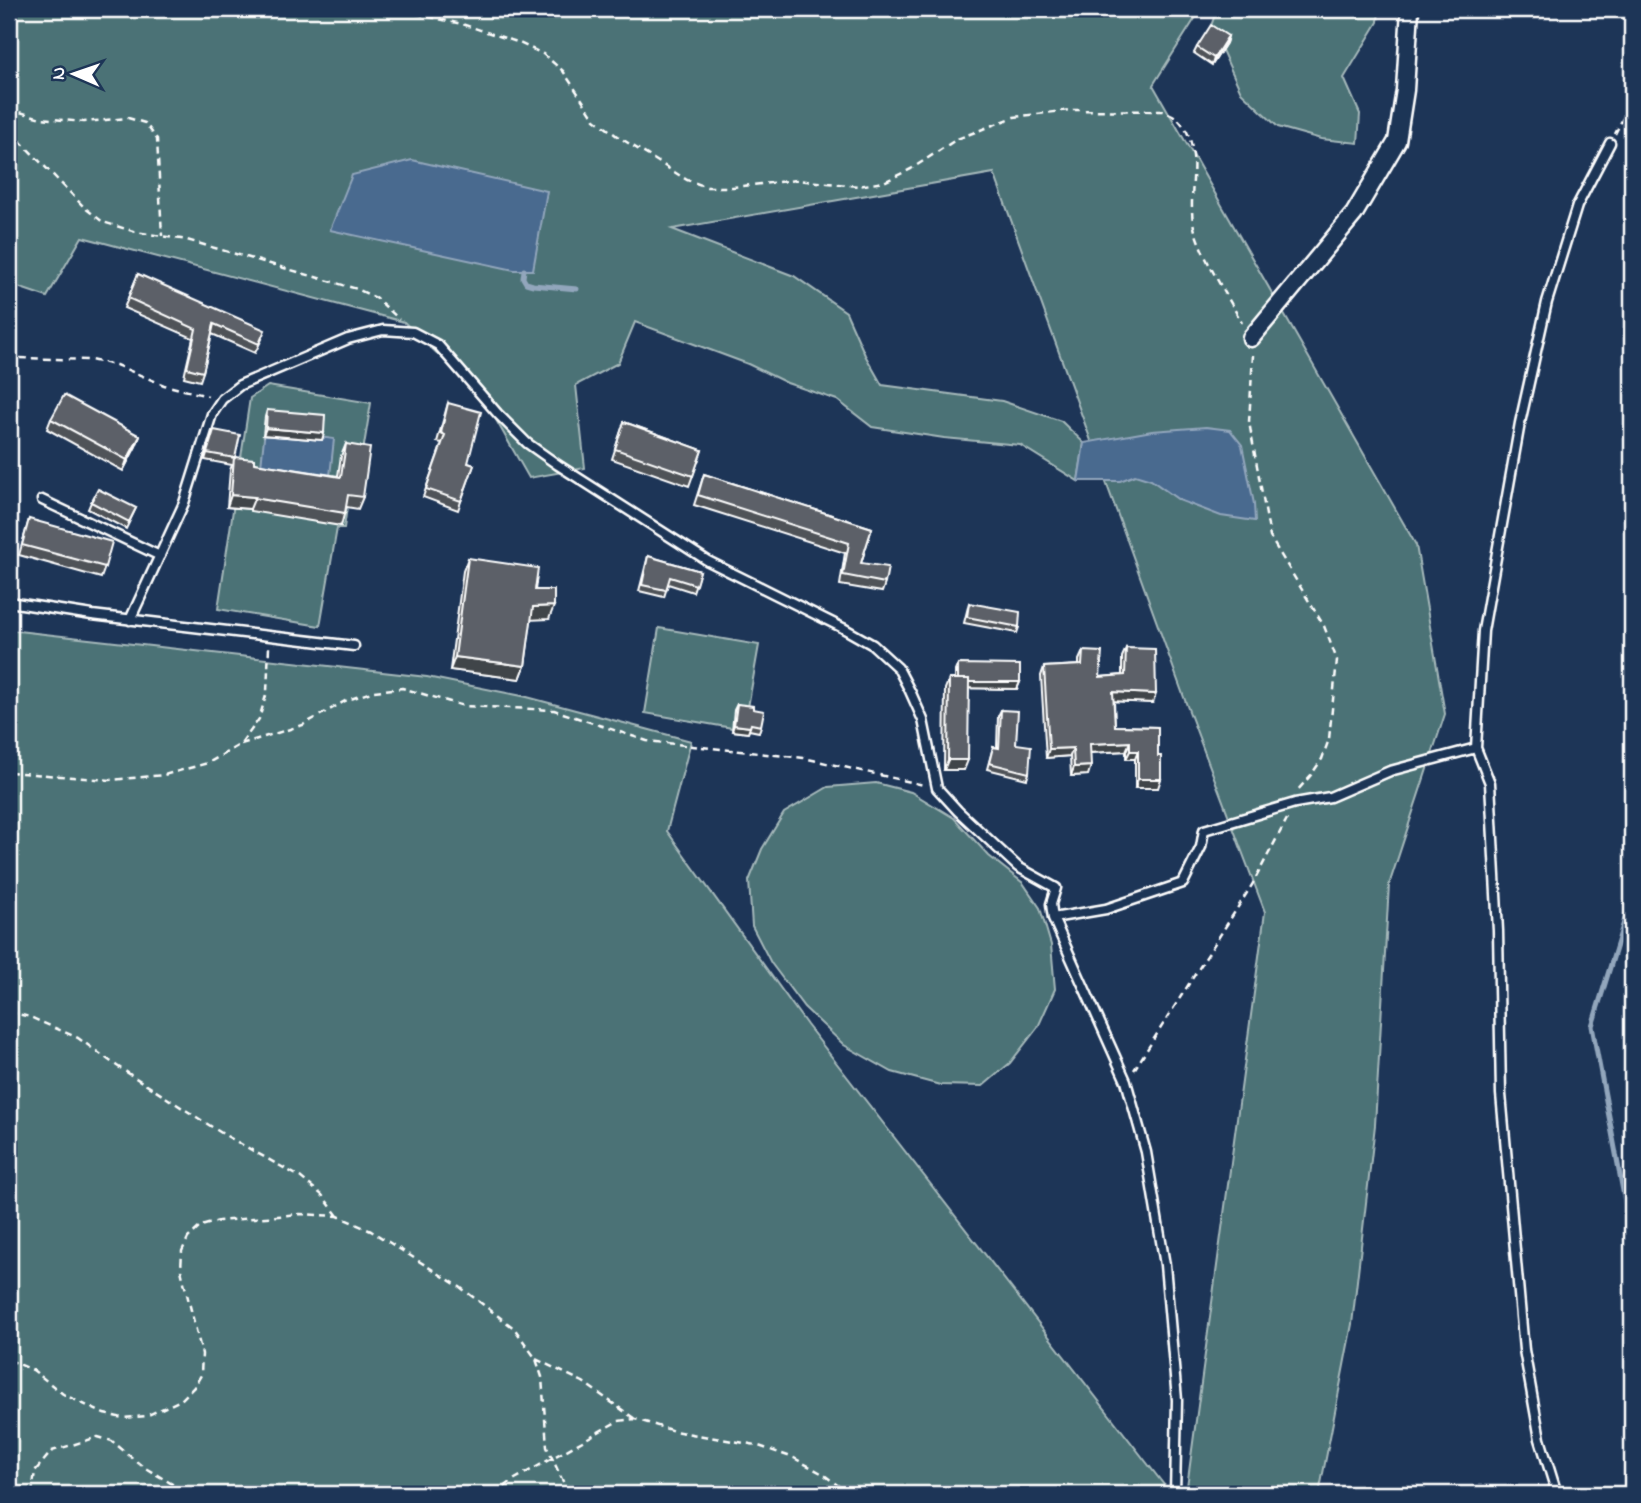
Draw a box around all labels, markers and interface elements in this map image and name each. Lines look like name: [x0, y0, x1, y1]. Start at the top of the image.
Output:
north arrow: [38, 38, 108, 108]
text: N: [46, 66, 73, 80]

